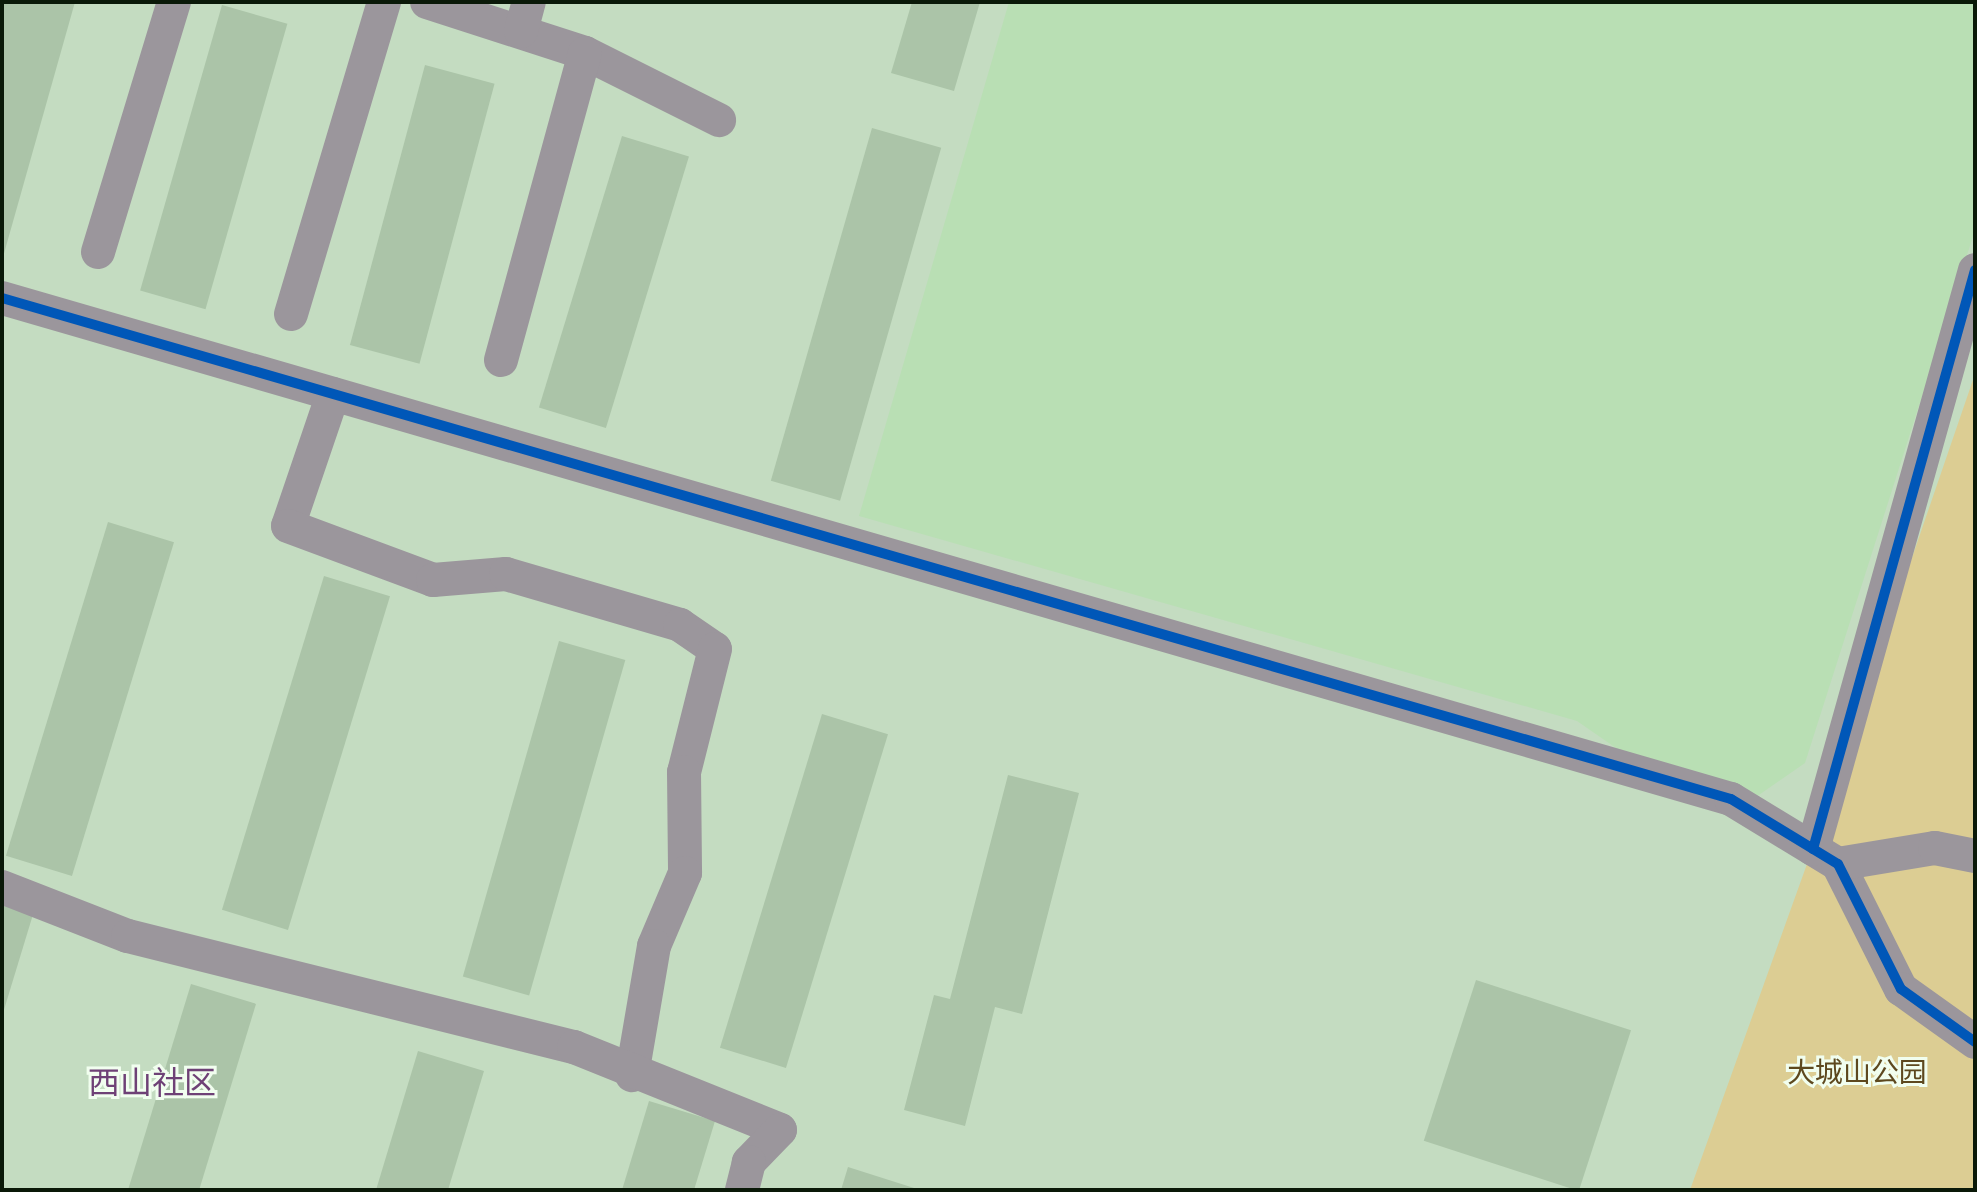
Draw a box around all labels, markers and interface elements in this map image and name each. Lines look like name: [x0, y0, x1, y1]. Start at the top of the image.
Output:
park label: 大城山公园: [1787, 1056, 1927, 1090]
district label: 西山社区: [88, 1064, 216, 1102]

